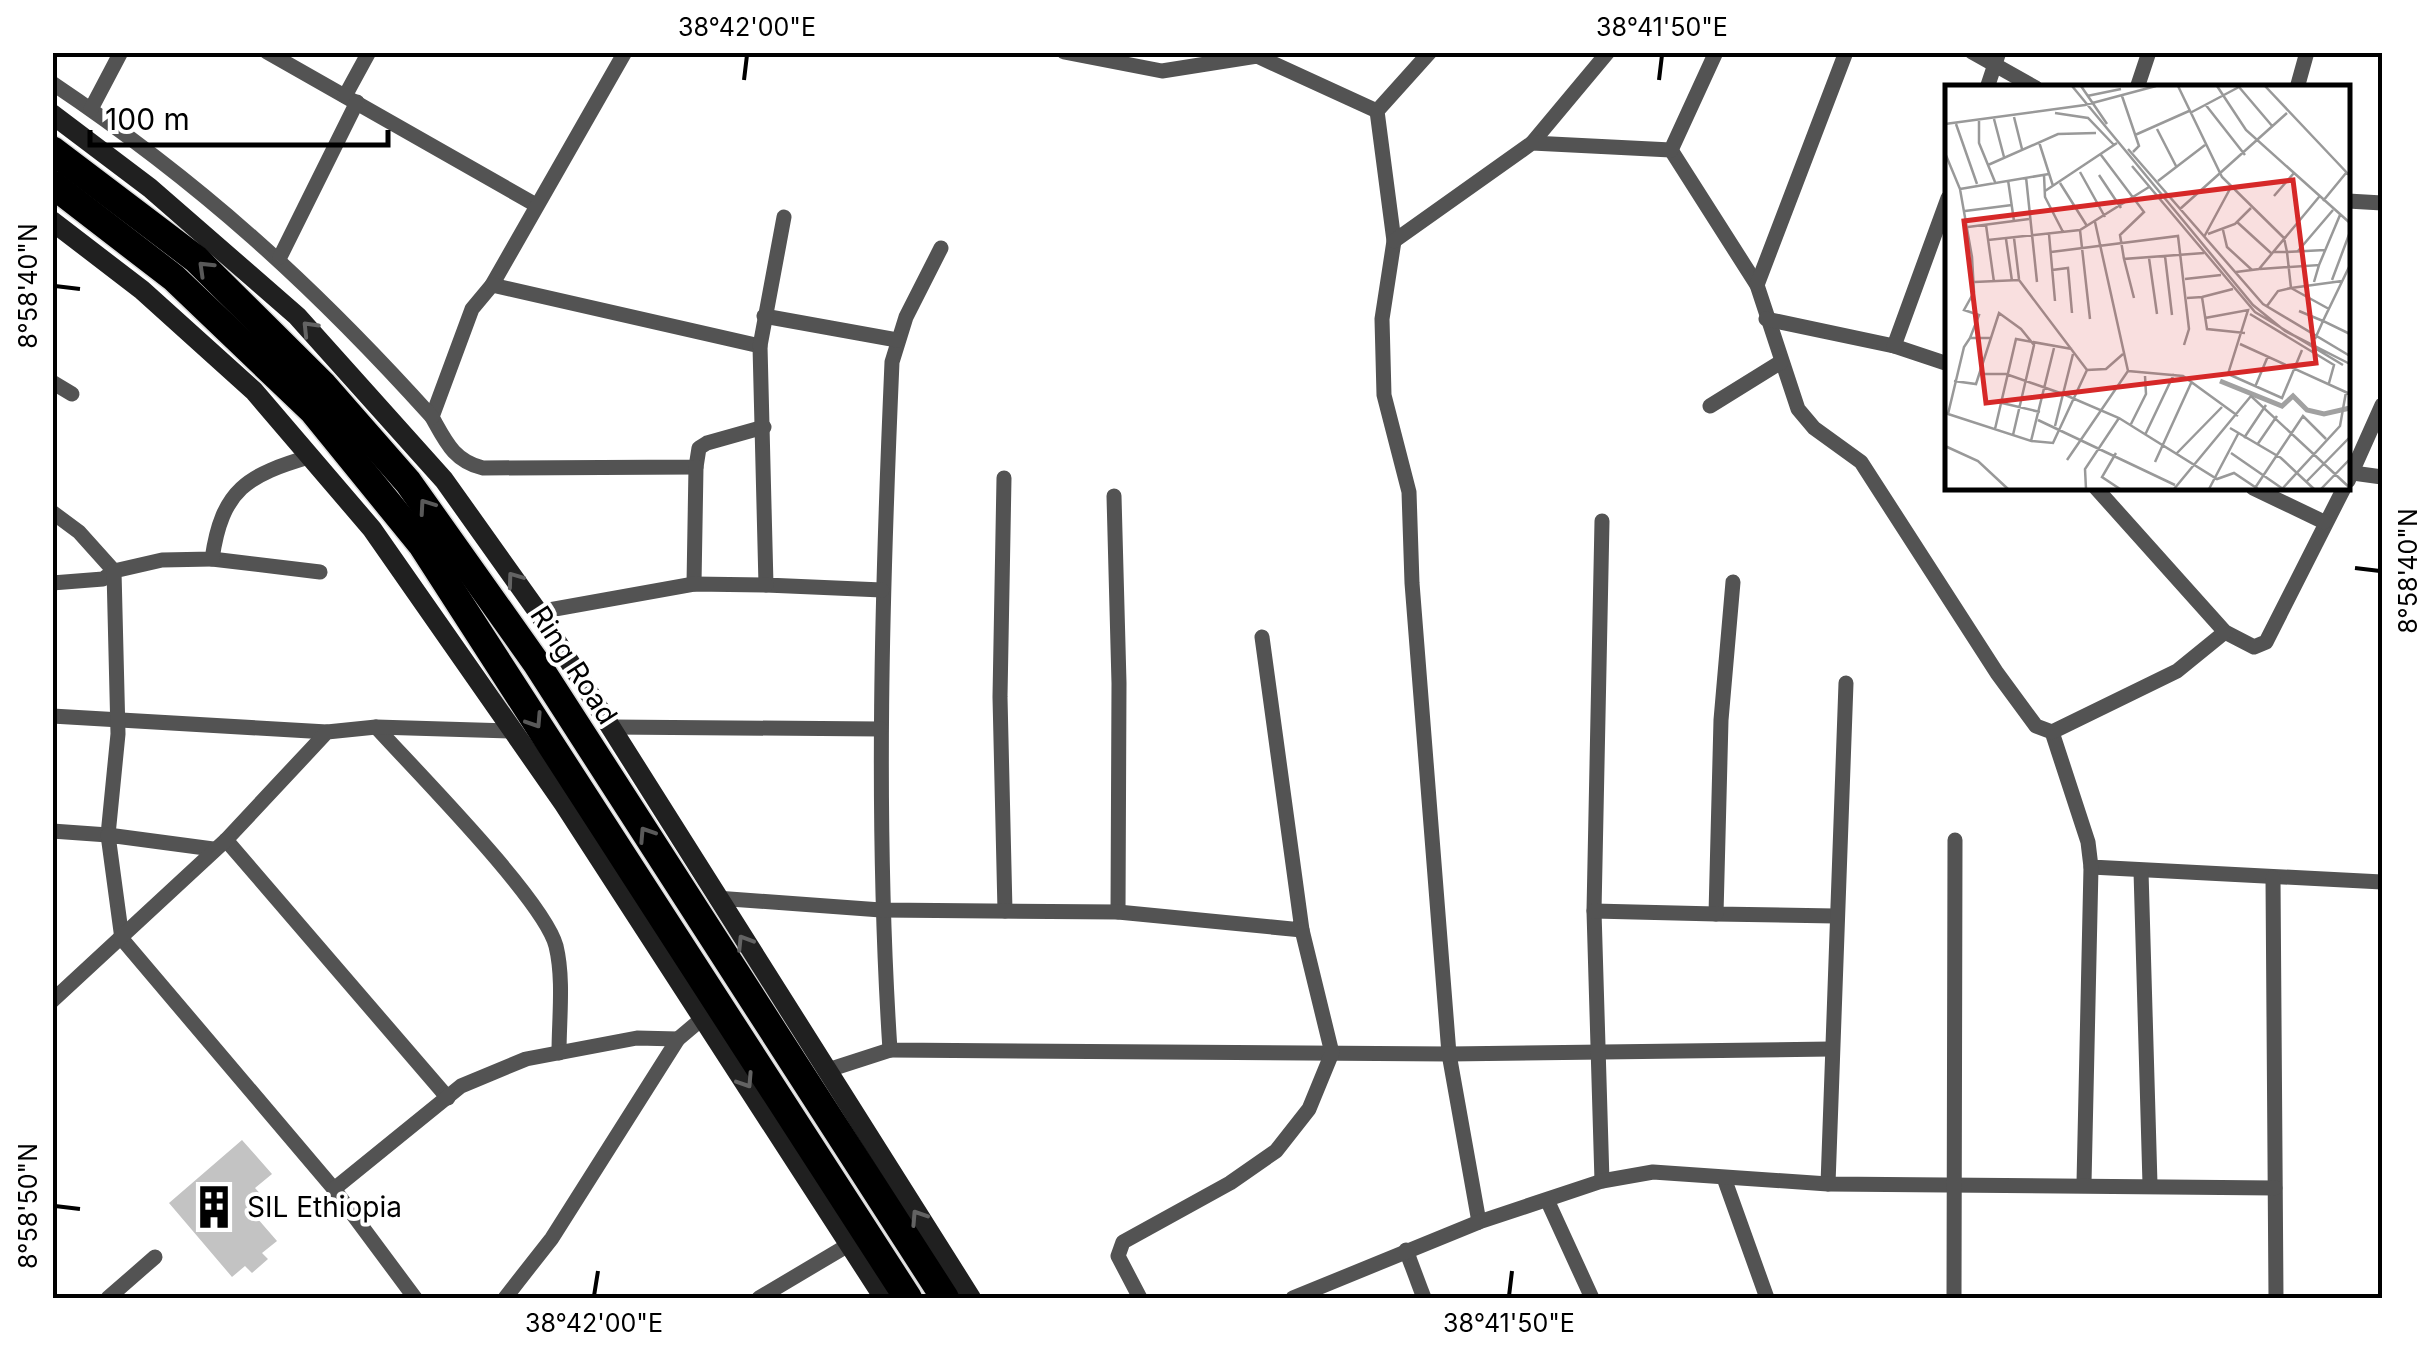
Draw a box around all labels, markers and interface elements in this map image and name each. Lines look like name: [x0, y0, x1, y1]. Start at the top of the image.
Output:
text: 38°42'00"E: [678, 12, 816, 42]
text: 38°41'50"E: [1596, 12, 1728, 42]
scale bar: [90, 85, 388, 147]
inset map: [1945, 85, 2350, 490]
text: 100 m: [105, 101, 190, 137]
text: 8°58'40"N: [13, 223, 43, 349]
one-way arrow: [198, 262, 217, 280]
one-way arrow: [303, 321, 321, 339]
one-way arrow: [419, 499, 438, 518]
text: 8°58'40"N: [2393, 508, 2423, 634]
one-way arrow: [509, 572, 526, 590]
street label: Ring Road: [523, 600, 625, 730]
one-way arrow: [522, 710, 541, 728]
one-way arrow: [639, 827, 658, 845]
one-way arrow: [737, 935, 756, 953]
one-way arrow: [733, 1071, 752, 1089]
text: 8°58'50"N: [13, 1143, 43, 1269]
building icon: SIL Ethiopia: [190, 1183, 238, 1231]
place label: SIL Ethiopia: [247, 1190, 402, 1224]
one-way arrow: [912, 1209, 930, 1228]
text: 38°42'00"E: [525, 1308, 663, 1338]
text: 38°41'50"E: [1443, 1308, 1575, 1338]

